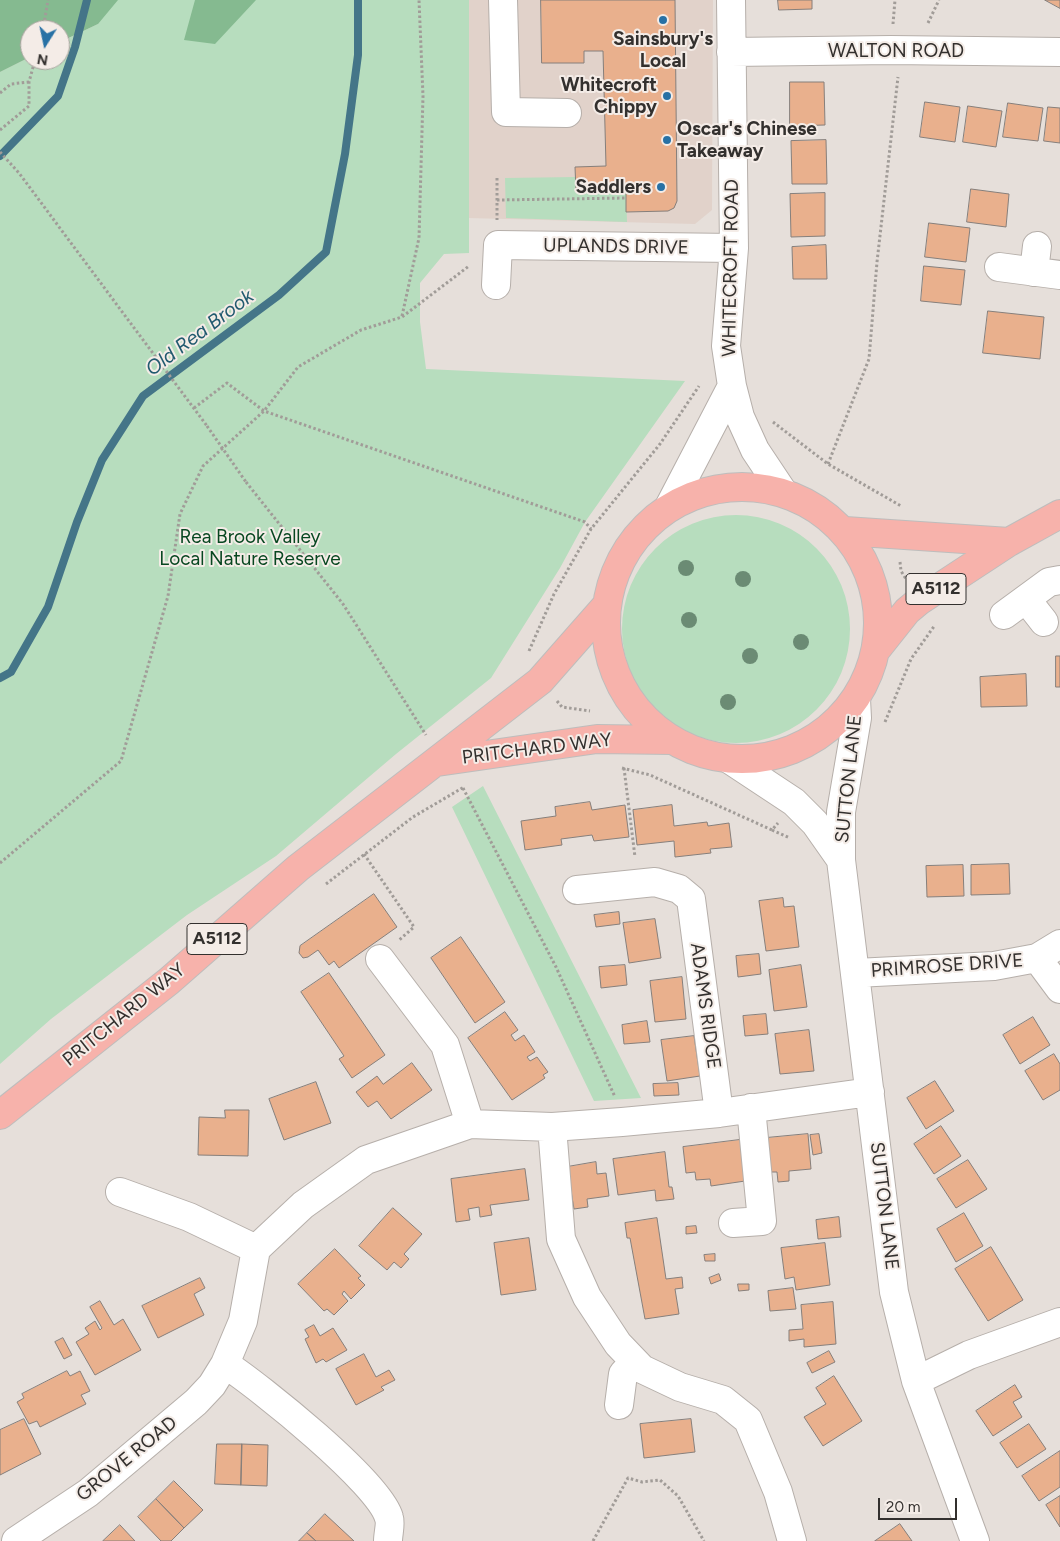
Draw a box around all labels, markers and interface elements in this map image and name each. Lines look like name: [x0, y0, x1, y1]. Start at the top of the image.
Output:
marker: Sainsbury's Local: [657, 14, 669, 26]
north arrow: [20, 20, 70, 70]
place label: Sainsbury's Local: [613, 28, 713, 72]
street label: WALTON ROAD: [828, 40, 964, 62]
text: N: [36, 50, 49, 69]
place label: Whitecroft Chippy: [561, 74, 657, 118]
marker: Whitecroft Chippy: [661, 90, 673, 102]
place label: Oscar's Chinese Takeaway: [677, 118, 817, 162]
marker: Oscar's Chinese Takeaway: [661, 134, 673, 146]
place label: Saddlers: [575, 176, 651, 198]
street label: WHITECROFT ROAD: [718, 179, 744, 357]
marker: Saddlers: [655, 181, 667, 193]
street label: UPLANDS DRIVE: [543, 234, 689, 260]
water label: Old Rea Brook: [141, 285, 259, 381]
park label: Rea Brook Valley Local Nature Reserve: [159, 526, 341, 570]
road number: A5112: [906, 574, 966, 604]
street label: SUTTON LANE: [831, 714, 867, 844]
street label: PRITCHARD WAY: [461, 728, 613, 770]
road number: A5112: [187, 924, 247, 954]
street label: ADAMS RIDGE: [685, 942, 725, 1070]
street label: PRIMROSE DRIVE: [870, 949, 1024, 983]
street label: PRITCHARD WAY: [58, 959, 190, 1071]
street label: SUTTON LANE: [865, 1141, 903, 1271]
street label: GROVE ROAD: [72, 1412, 182, 1506]
scale bar: [880, 1488, 959, 1520]
text: 20 m: [886, 1498, 920, 1516]

